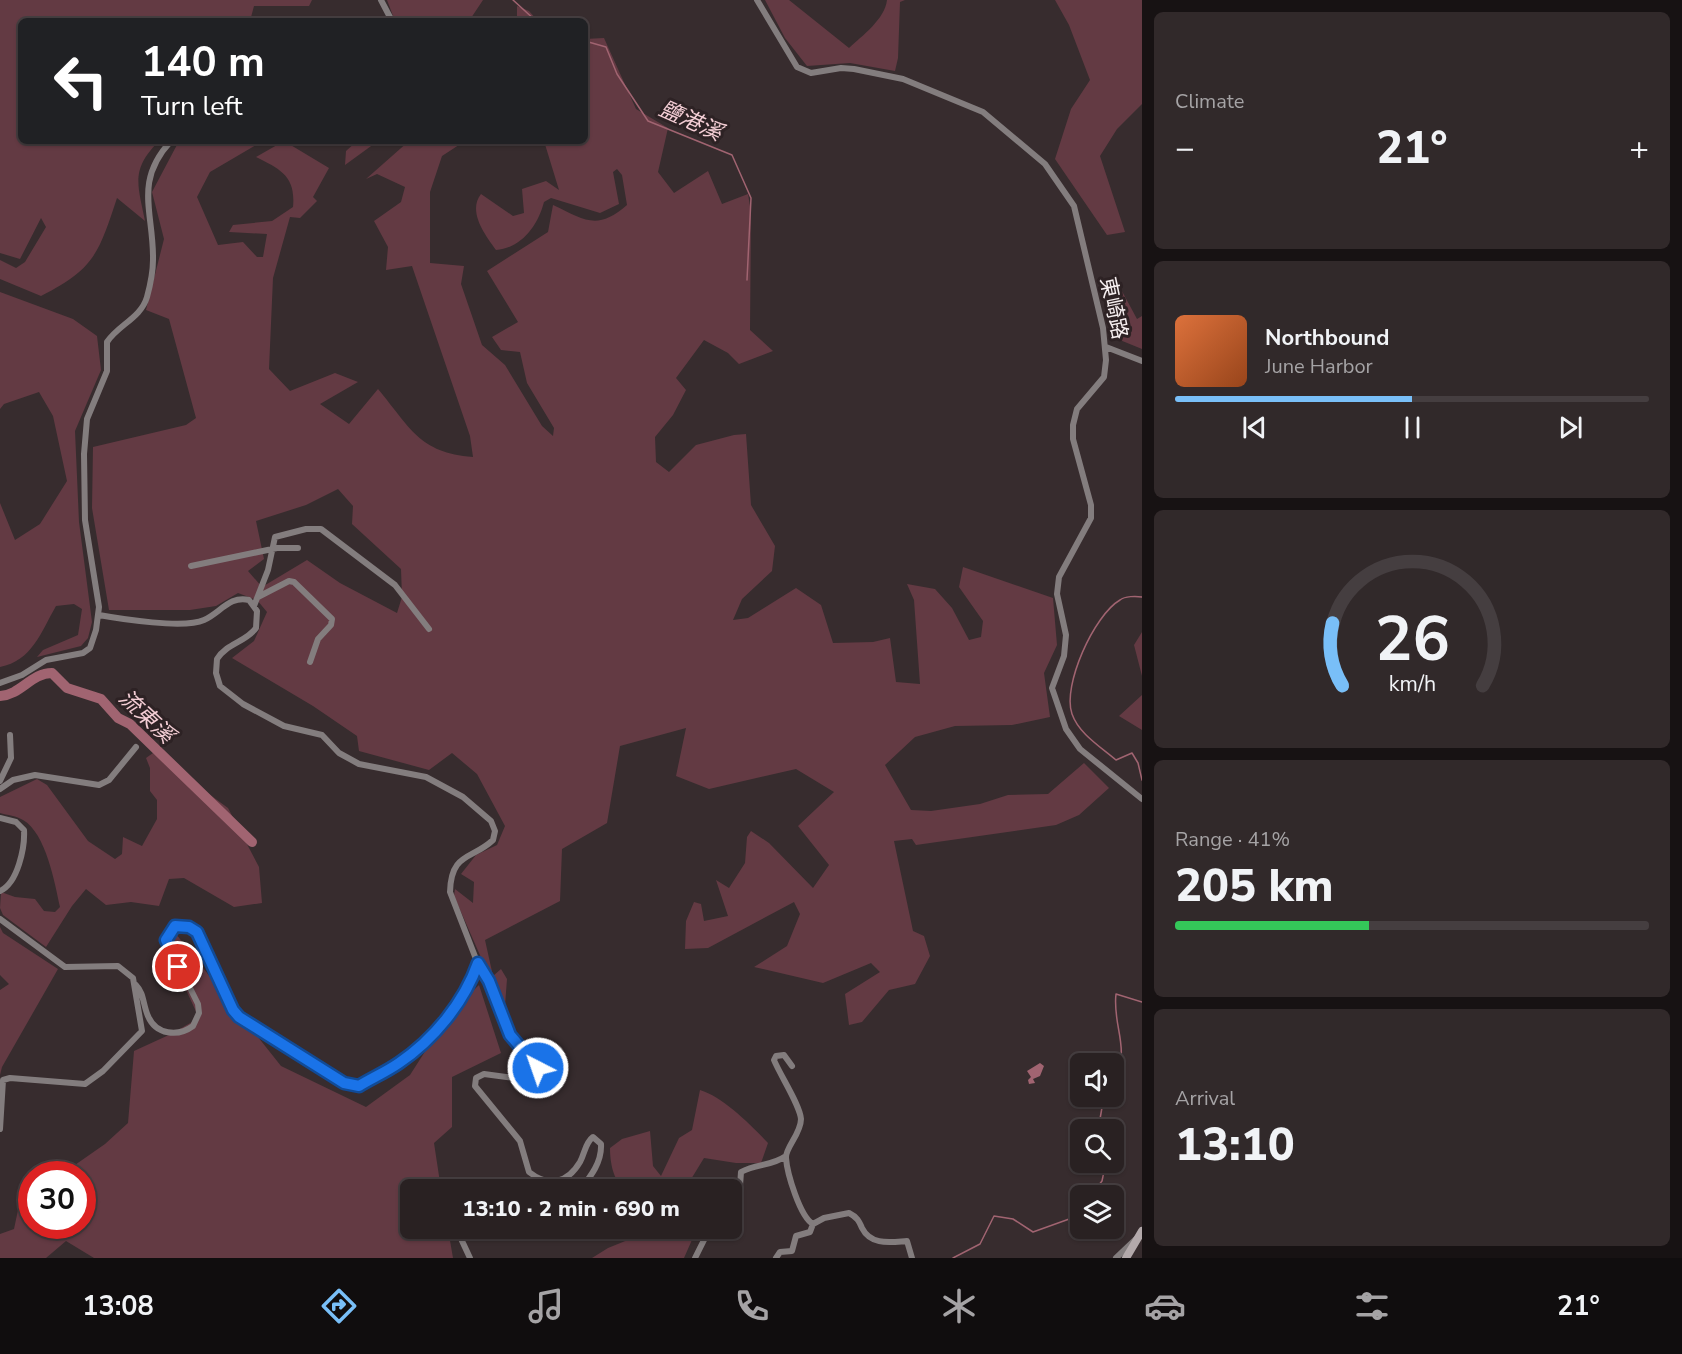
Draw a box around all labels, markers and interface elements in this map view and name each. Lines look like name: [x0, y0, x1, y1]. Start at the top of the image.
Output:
text: 140 m: [141, 34, 265, 91]
icon: left: [42, 42, 120, 120]
text: Turn left: [141, 88, 242, 125]
text: Climate: [1175, 88, 1244, 115]
water label: 鹽港溪: [654, 94, 730, 149]
text: 21°: [1376, 118, 1448, 179]
text: −: [1175, 126, 1195, 171]
text: +: [1629, 126, 1649, 171]
street label: 東崎路: [1094, 274, 1134, 342]
text: Northbound: [1265, 323, 1389, 353]
text: June Harbor: [1265, 353, 1373, 380]
icon: previous: [1238, 411, 1271, 444]
icon: pause: [1396, 411, 1429, 444]
icon: next: [1554, 411, 1587, 444]
text: 26: [1375, 597, 1449, 682]
text: km/h: [1388, 669, 1436, 699]
water label: 流東溪: [112, 683, 183, 752]
text: Range · 41%: [1175, 826, 1290, 853]
text: 205 km: [1175, 856, 1334, 917]
pin: [152, 941, 203, 992]
icon: arrive: [161, 950, 194, 983]
position arrow: [506, 1036, 570, 1100]
map controls: [1070, 1053, 1124, 1239]
button: sound: [1070, 1053, 1124, 1107]
text: Arrival: [1175, 1085, 1235, 1112]
text: 13:10: [1175, 1115, 1295, 1176]
button: search: [1070, 1119, 1124, 1173]
speed limit sign: 30: [18, 1161, 96, 1239]
button: layers: [1070, 1185, 1124, 1239]
text: 13:10 · 2 min · 690 m: [462, 1194, 680, 1224]
icon: directions: [318, 1285, 360, 1327]
icon: music: [525, 1285, 567, 1327]
icon: phone: [731, 1285, 773, 1327]
icon: climate: [938, 1285, 980, 1327]
icon: car: [1144, 1285, 1186, 1327]
icon: filters: [1351, 1285, 1393, 1327]
text: 13:08: [82, 1288, 154, 1325]
text: 21°: [1557, 1288, 1600, 1325]

